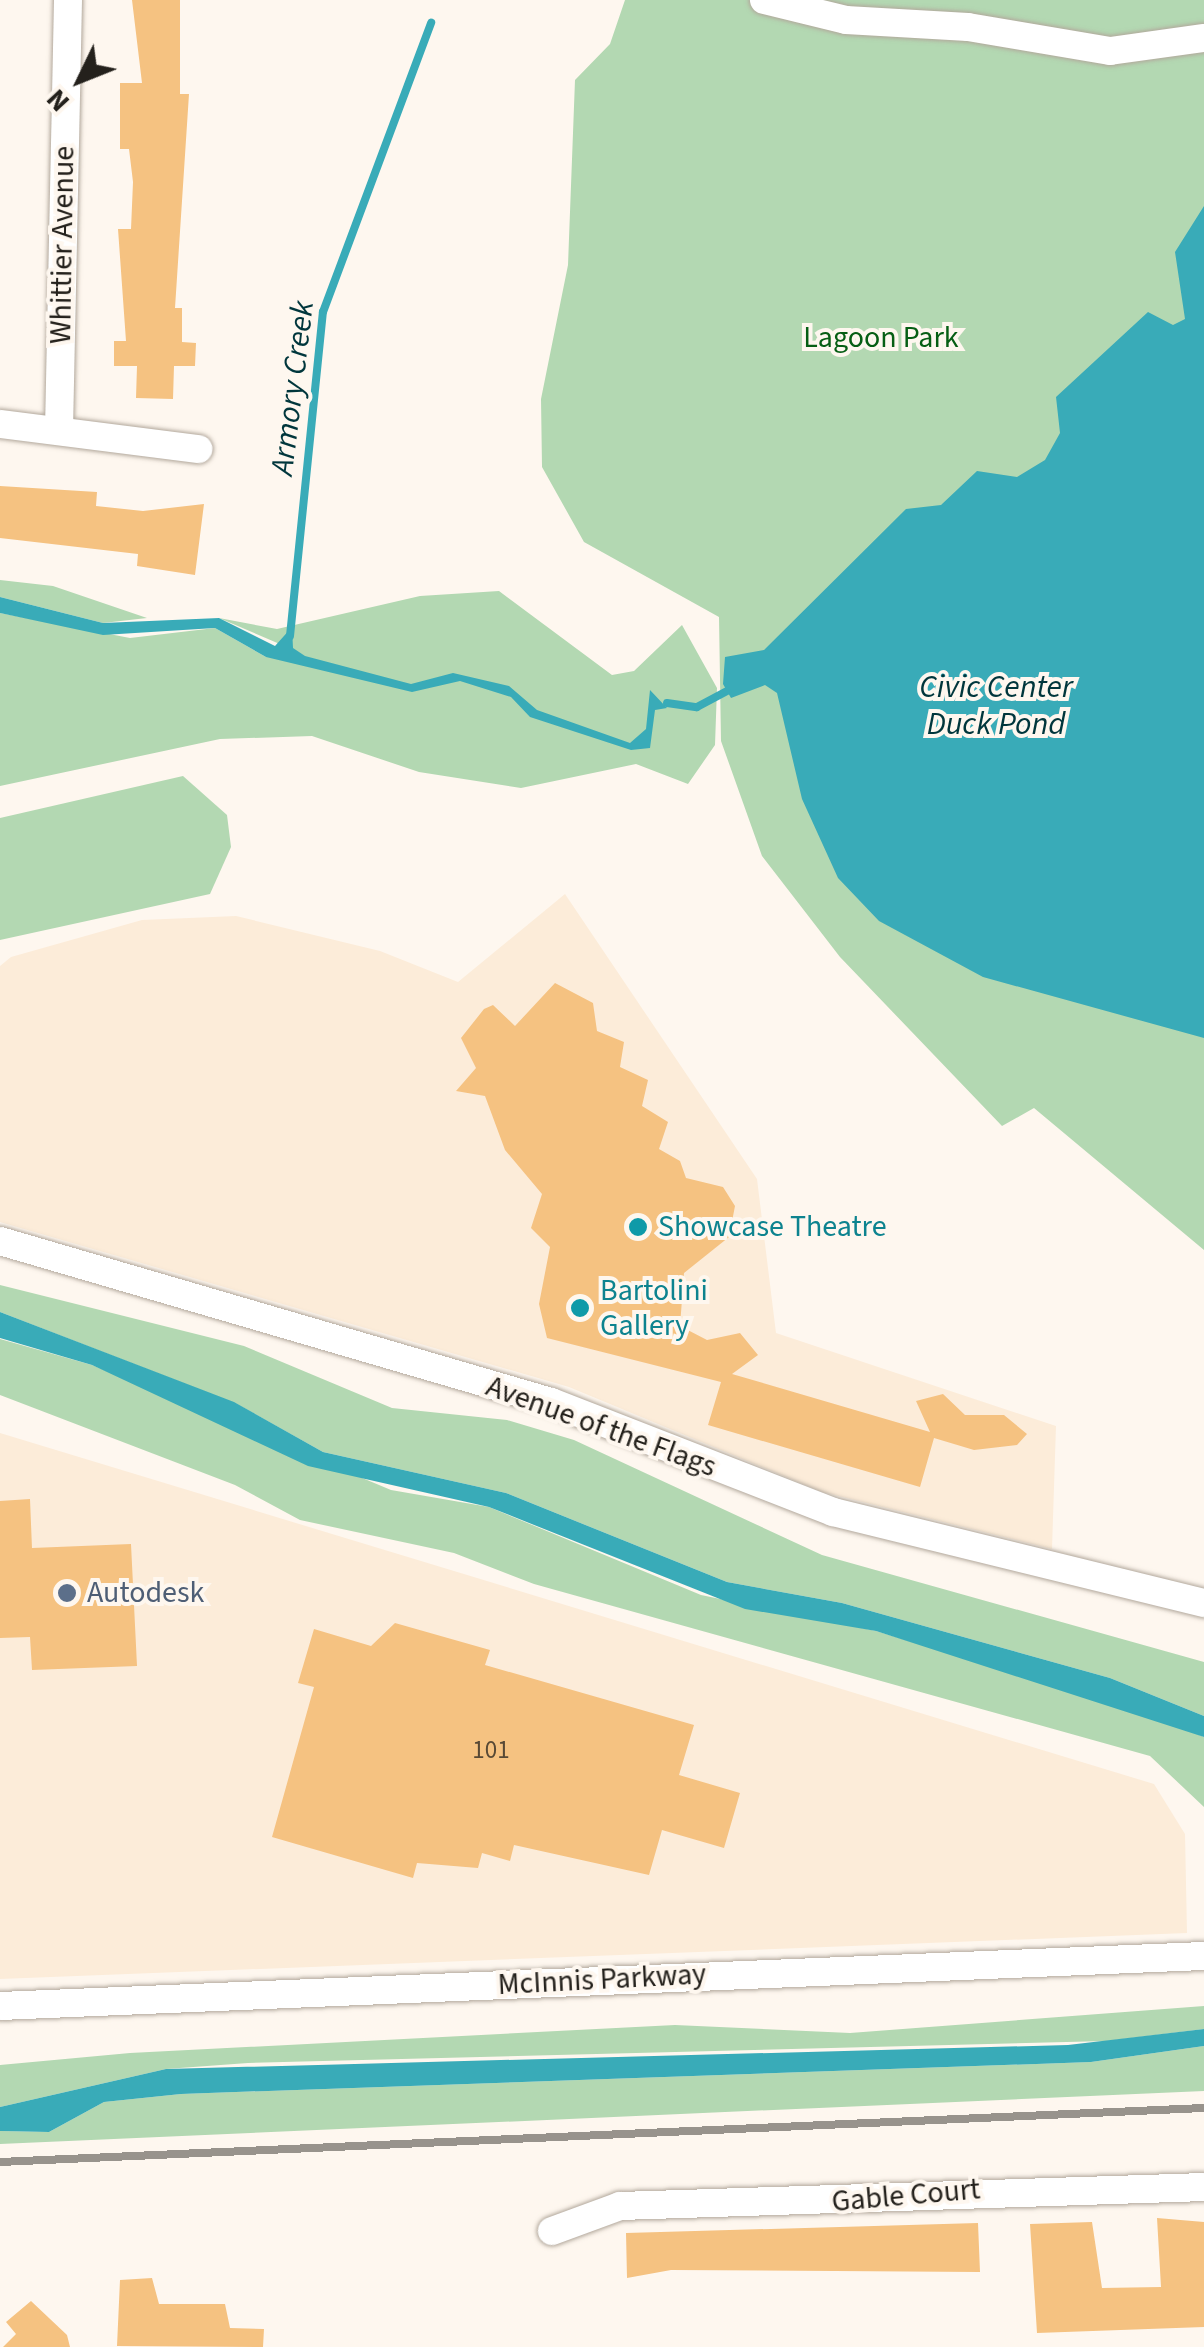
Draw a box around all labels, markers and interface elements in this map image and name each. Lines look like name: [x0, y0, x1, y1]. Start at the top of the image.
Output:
north arrow: [30, 30, 130, 130]
text: N: [37, 80, 79, 121]
street label: Whittier Avenue: [43, 146, 83, 344]
water label: Armory Creek: [263, 299, 323, 477]
park label: Lagoon Park: [803, 320, 959, 356]
water label: Civic Center Duck Pond: [919, 669, 1073, 744]
place label: Showcase Theatre: [658, 1209, 887, 1245]
marker: Showcase Theatre: [627, 1216, 649, 1238]
place label: Bartolini Gallery: [600, 1273, 708, 1344]
marker: Bartolini Gallery: [569, 1297, 591, 1319]
street label: Avenue of the Flags: [481, 1369, 721, 1485]
place label: Autodesk: [87, 1575, 204, 1611]
marker: Autodesk: [56, 1582, 78, 1604]
house number: 101: [472, 1735, 510, 1765]
street label: McInnis Parkway: [497, 1957, 707, 2003]
street label: Gable Court: [830, 2172, 982, 2220]

